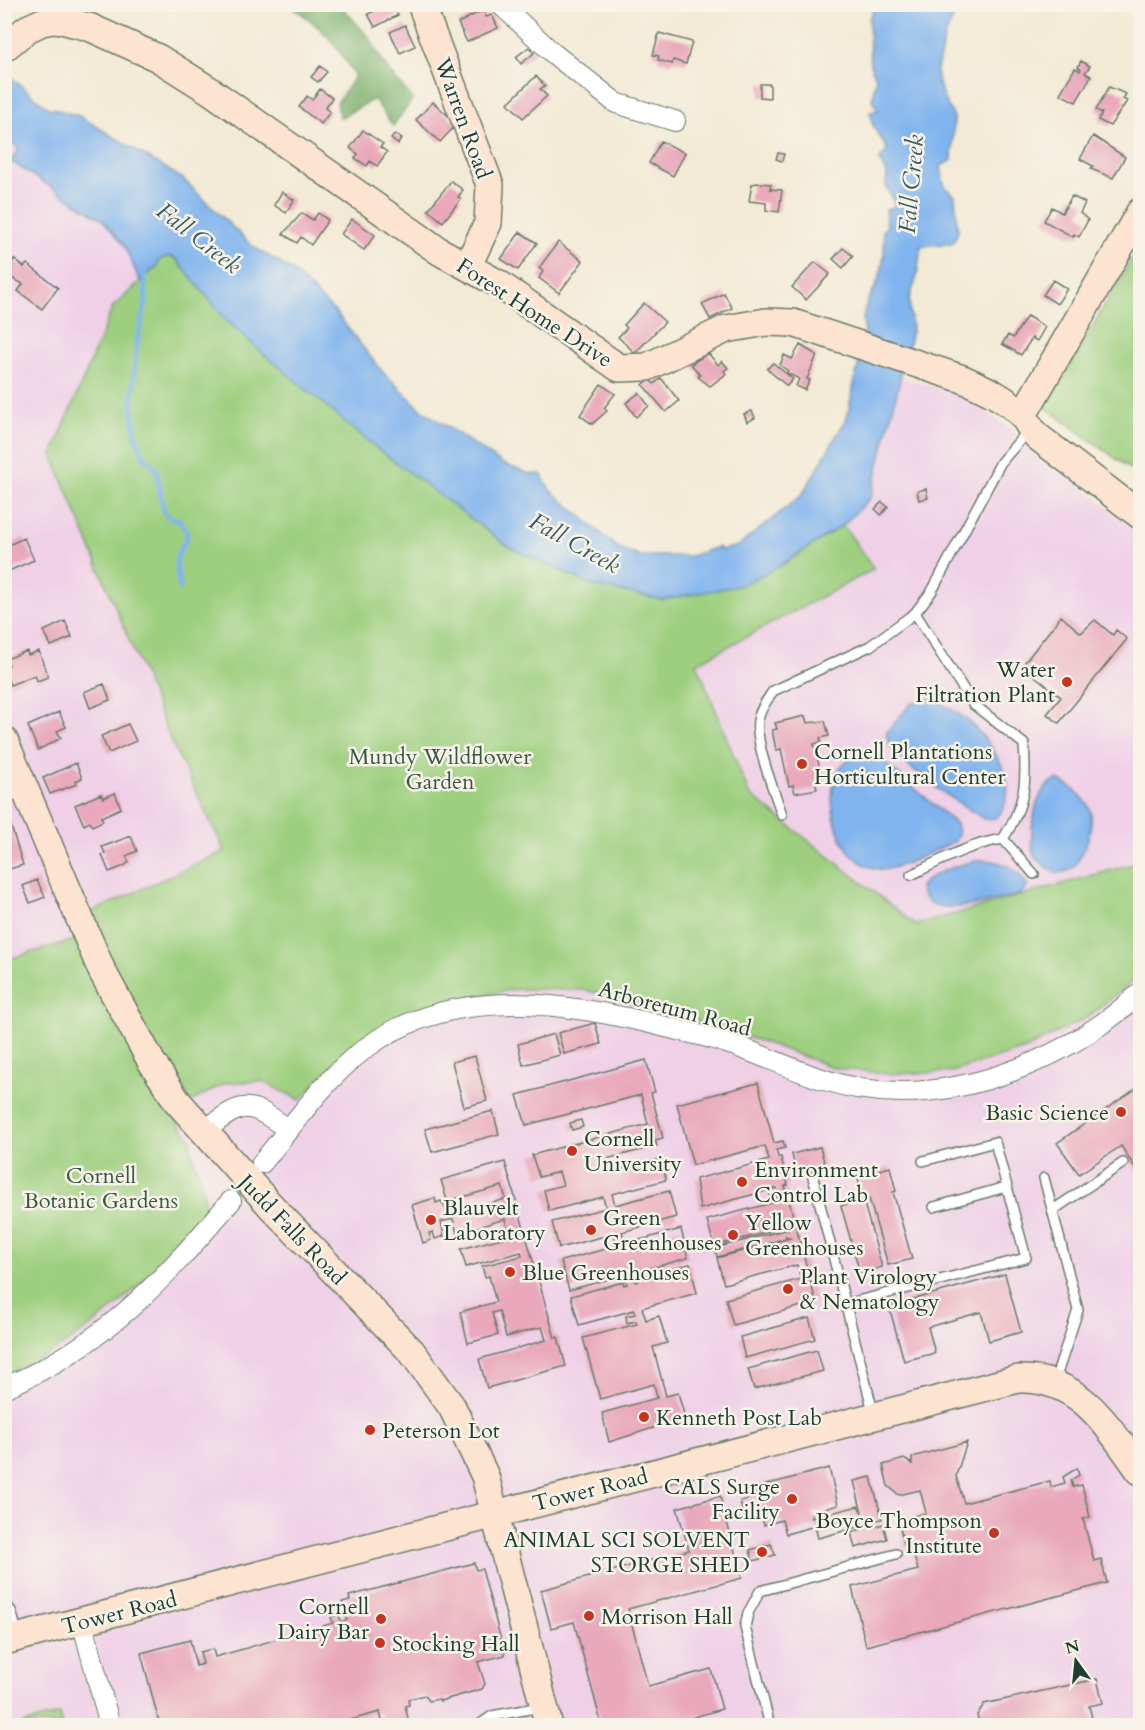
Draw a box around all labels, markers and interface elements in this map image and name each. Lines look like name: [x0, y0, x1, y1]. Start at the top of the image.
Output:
street label: Warren Road: [427, 53, 499, 183]
water label: Fall Creek: [891, 133, 932, 235]
water label: Fall Creek: [149, 195, 248, 282]
street label: Forest Home Drive: [451, 251, 618, 375]
water label: Fall Creek: [523, 505, 626, 582]
place label: Water Filtration Plant: [915, 655, 1056, 710]
marker: Water Filtration Plant: [1060, 675, 1074, 689]
place label: Cornell Plantations Horticultural Center: [814, 737, 1006, 792]
park label: Mundy Wildflower Garden: [349, 742, 532, 797]
marker: Cornell Plantations Horticultural Center: [795, 757, 809, 771]
street label: Arboretum Road: [595, 974, 755, 1044]
place label: Basic Science: [985, 1098, 1109, 1128]
marker: Basic Science: [1114, 1105, 1128, 1119]
place label: Cornell University: [584, 1124, 682, 1179]
marker: Cornell University: [565, 1144, 579, 1158]
place label: Environment Control Lab: [754, 1155, 878, 1210]
park label: Cornell Botanic Gardens: [24, 1161, 178, 1216]
street label: Judd Falls Road: [229, 1165, 353, 1292]
marker: Environment Control Lab: [735, 1175, 749, 1189]
place label: Blauvelt Laboratory: [443, 1193, 546, 1248]
place label: Green Greenhouses: [603, 1203, 722, 1258]
place label: Yellow Greenhouses: [745, 1208, 864, 1263]
marker: Blauvelt Laboratory: [424, 1213, 438, 1227]
marker: Green Greenhouses: [584, 1223, 598, 1237]
marker: Yellow Greenhouses: [726, 1228, 740, 1242]
place label: Blue Greenhouses: [522, 1258, 689, 1288]
place label: Plant Virology & Nematology: [800, 1262, 940, 1317]
marker: Blue Greenhouses: [503, 1265, 517, 1279]
marker: Plant Virology & Nematology: [781, 1282, 795, 1296]
place label: Kenneth Post Lab: [656, 1403, 822, 1433]
marker: Kenneth Post Lab: [637, 1410, 651, 1424]
place label: Peterson Lot: [382, 1416, 500, 1446]
marker: Peterson Lot: [363, 1423, 377, 1437]
street label: Tower Road: [529, 1461, 651, 1519]
place label: CALS Surge Facility: [664, 1472, 780, 1527]
marker: CALS Surge Facility: [785, 1492, 799, 1506]
place label: Boyce Thompson Institute: [815, 1506, 982, 1561]
place label: ANIMAL SCI SOLVENT STORGE SHED: [503, 1525, 750, 1580]
marker: Boyce Thompson Institute: [987, 1526, 1001, 1540]
marker: ANIMAL SCI SOLVENT STORGE SHED: [755, 1545, 769, 1559]
street label: Tower Road: [58, 1584, 180, 1642]
place label: Cornell Dairy Bar: [277, 1592, 370, 1647]
place label: Morrison Hall: [601, 1602, 733, 1632]
marker: Morrison Hall: [582, 1609, 596, 1623]
marker: Cornell Dairy Bar: [374, 1612, 388, 1626]
place label: Stocking Hall: [392, 1629, 520, 1659]
north arrow: [1046, 1631, 1106, 1691]
text: N: [1063, 1635, 1082, 1660]
marker: Stocking Hall: [373, 1636, 387, 1650]

